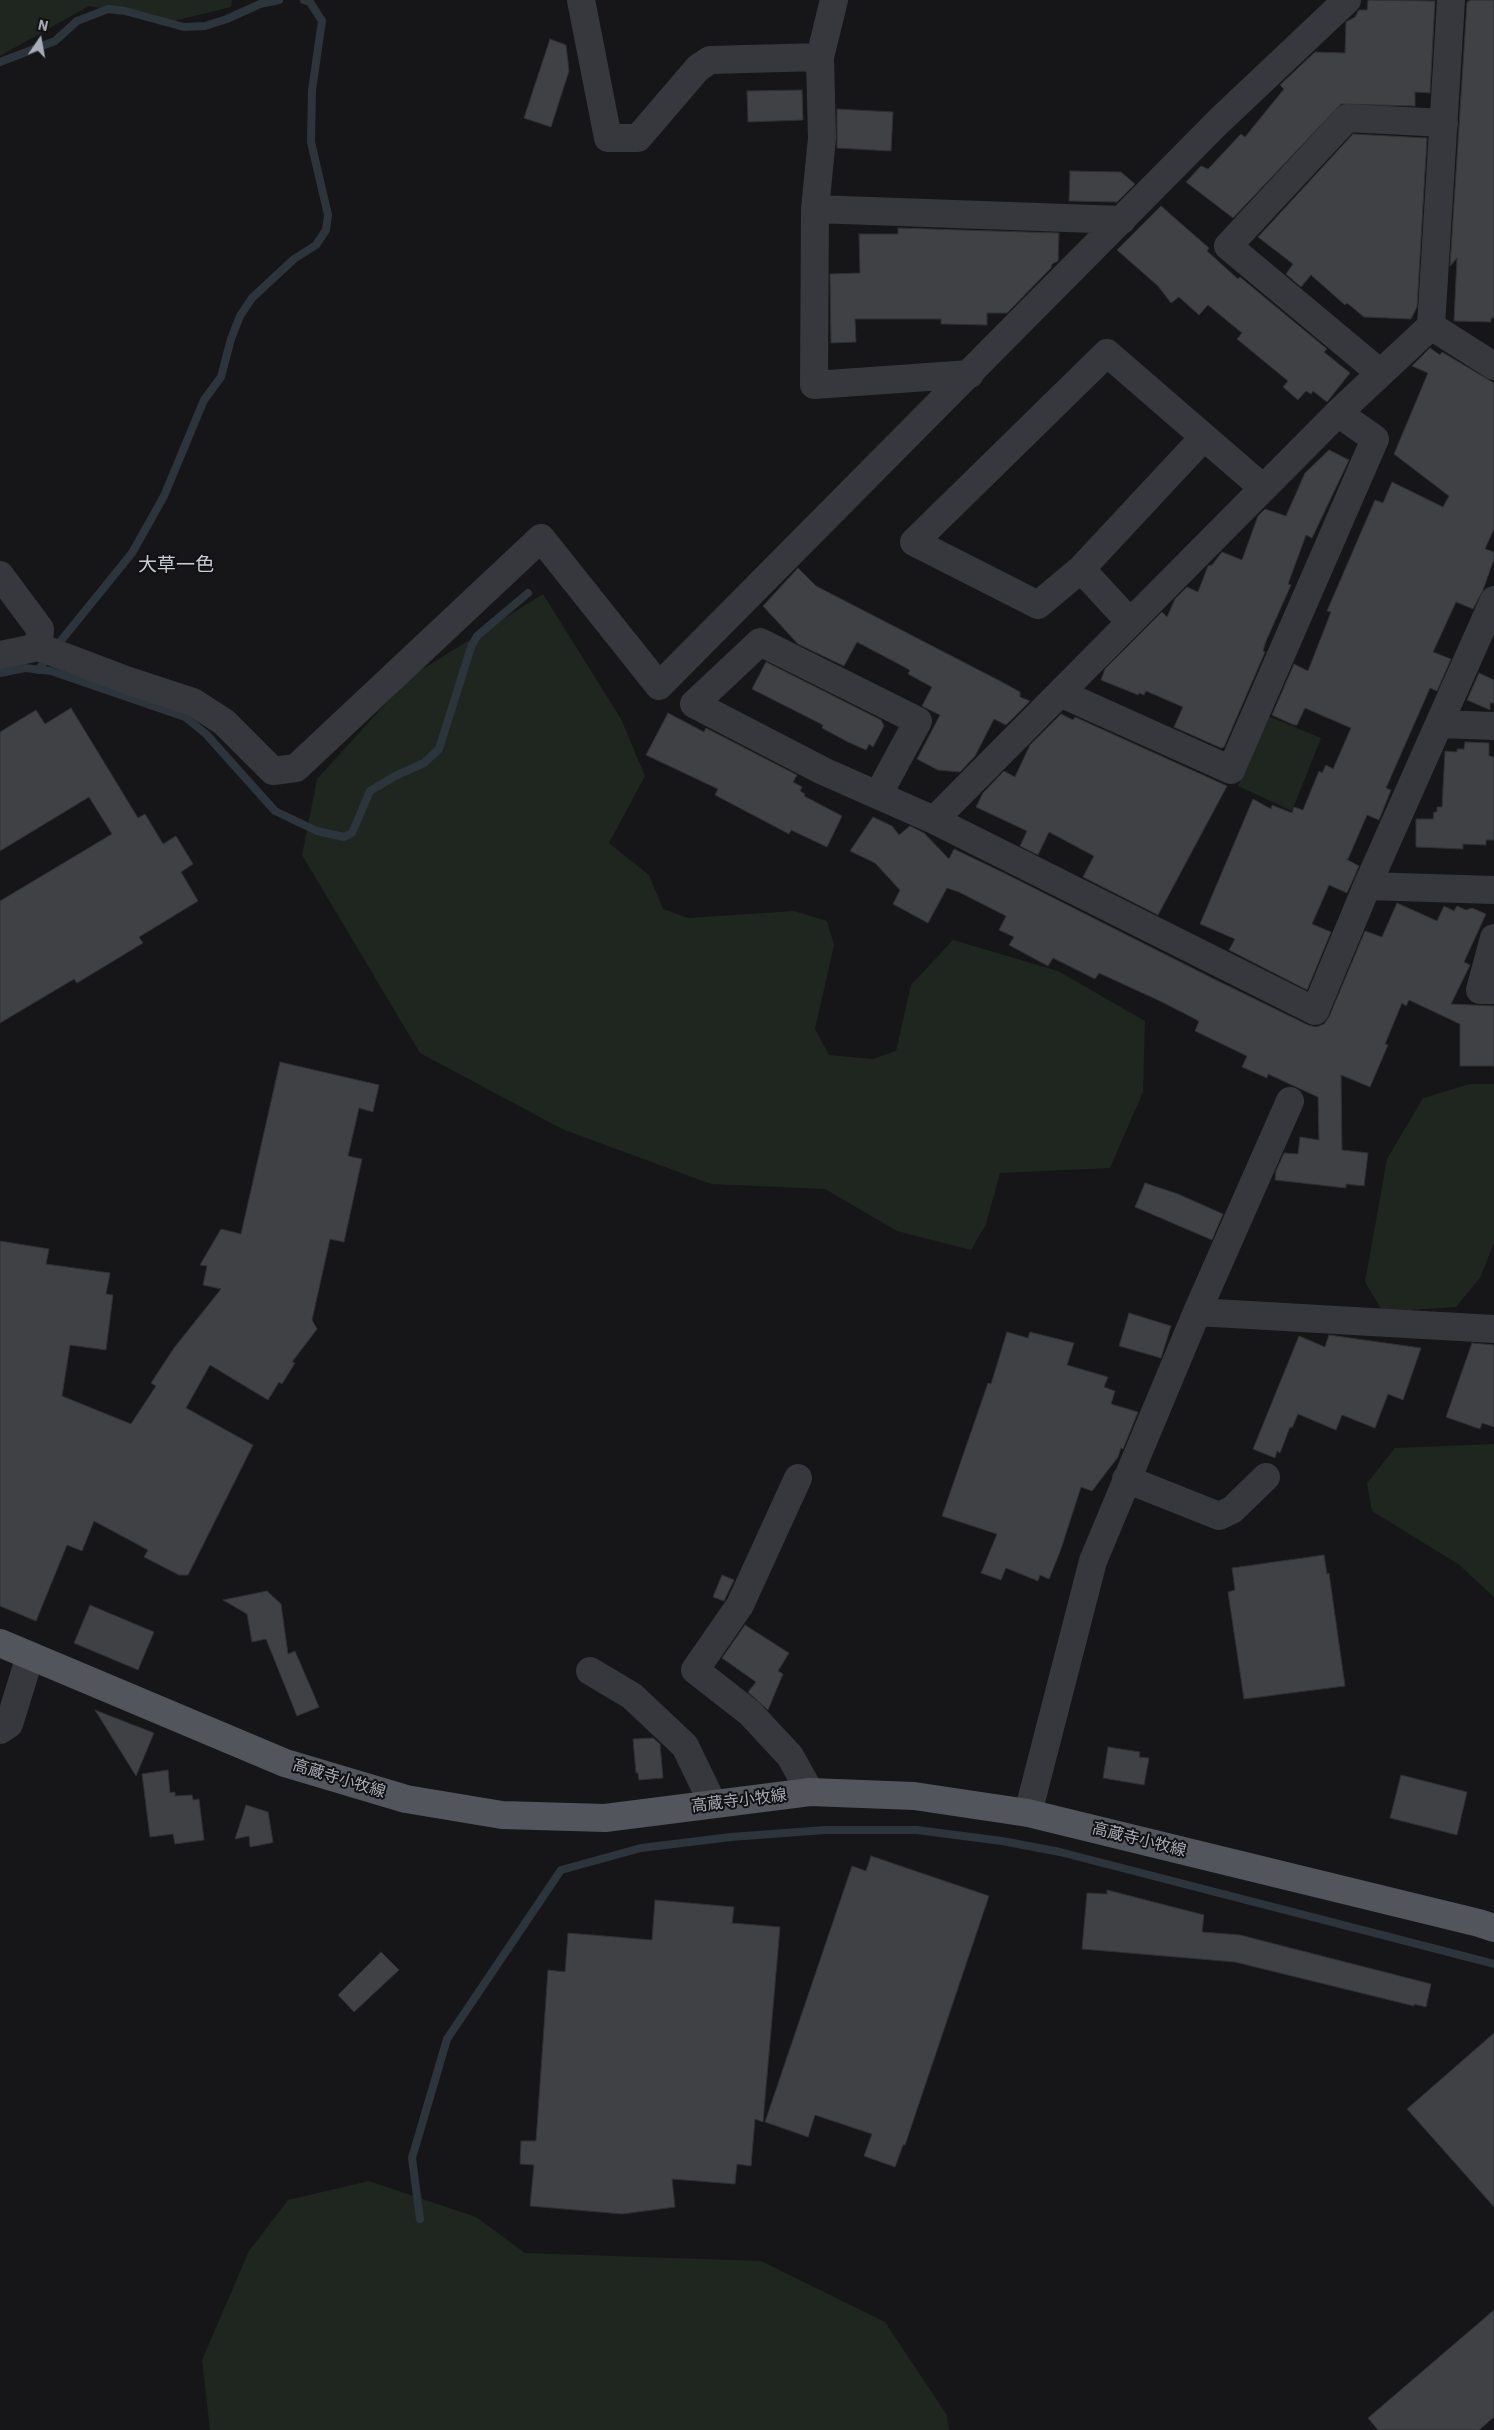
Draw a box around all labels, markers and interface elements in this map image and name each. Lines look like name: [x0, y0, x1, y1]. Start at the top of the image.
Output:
north arrow: [15, 15, 65, 65]
text: N: [36, 15, 50, 35]
district label: 大草一色: [138, 555, 214, 577]
street label: 高蔵寺小牧線: [290, 1756, 388, 1802]
street label: 高蔵寺小牧線: [690, 1786, 788, 1816]
street label: 高蔵寺小牧線: [1090, 1819, 1188, 1861]

